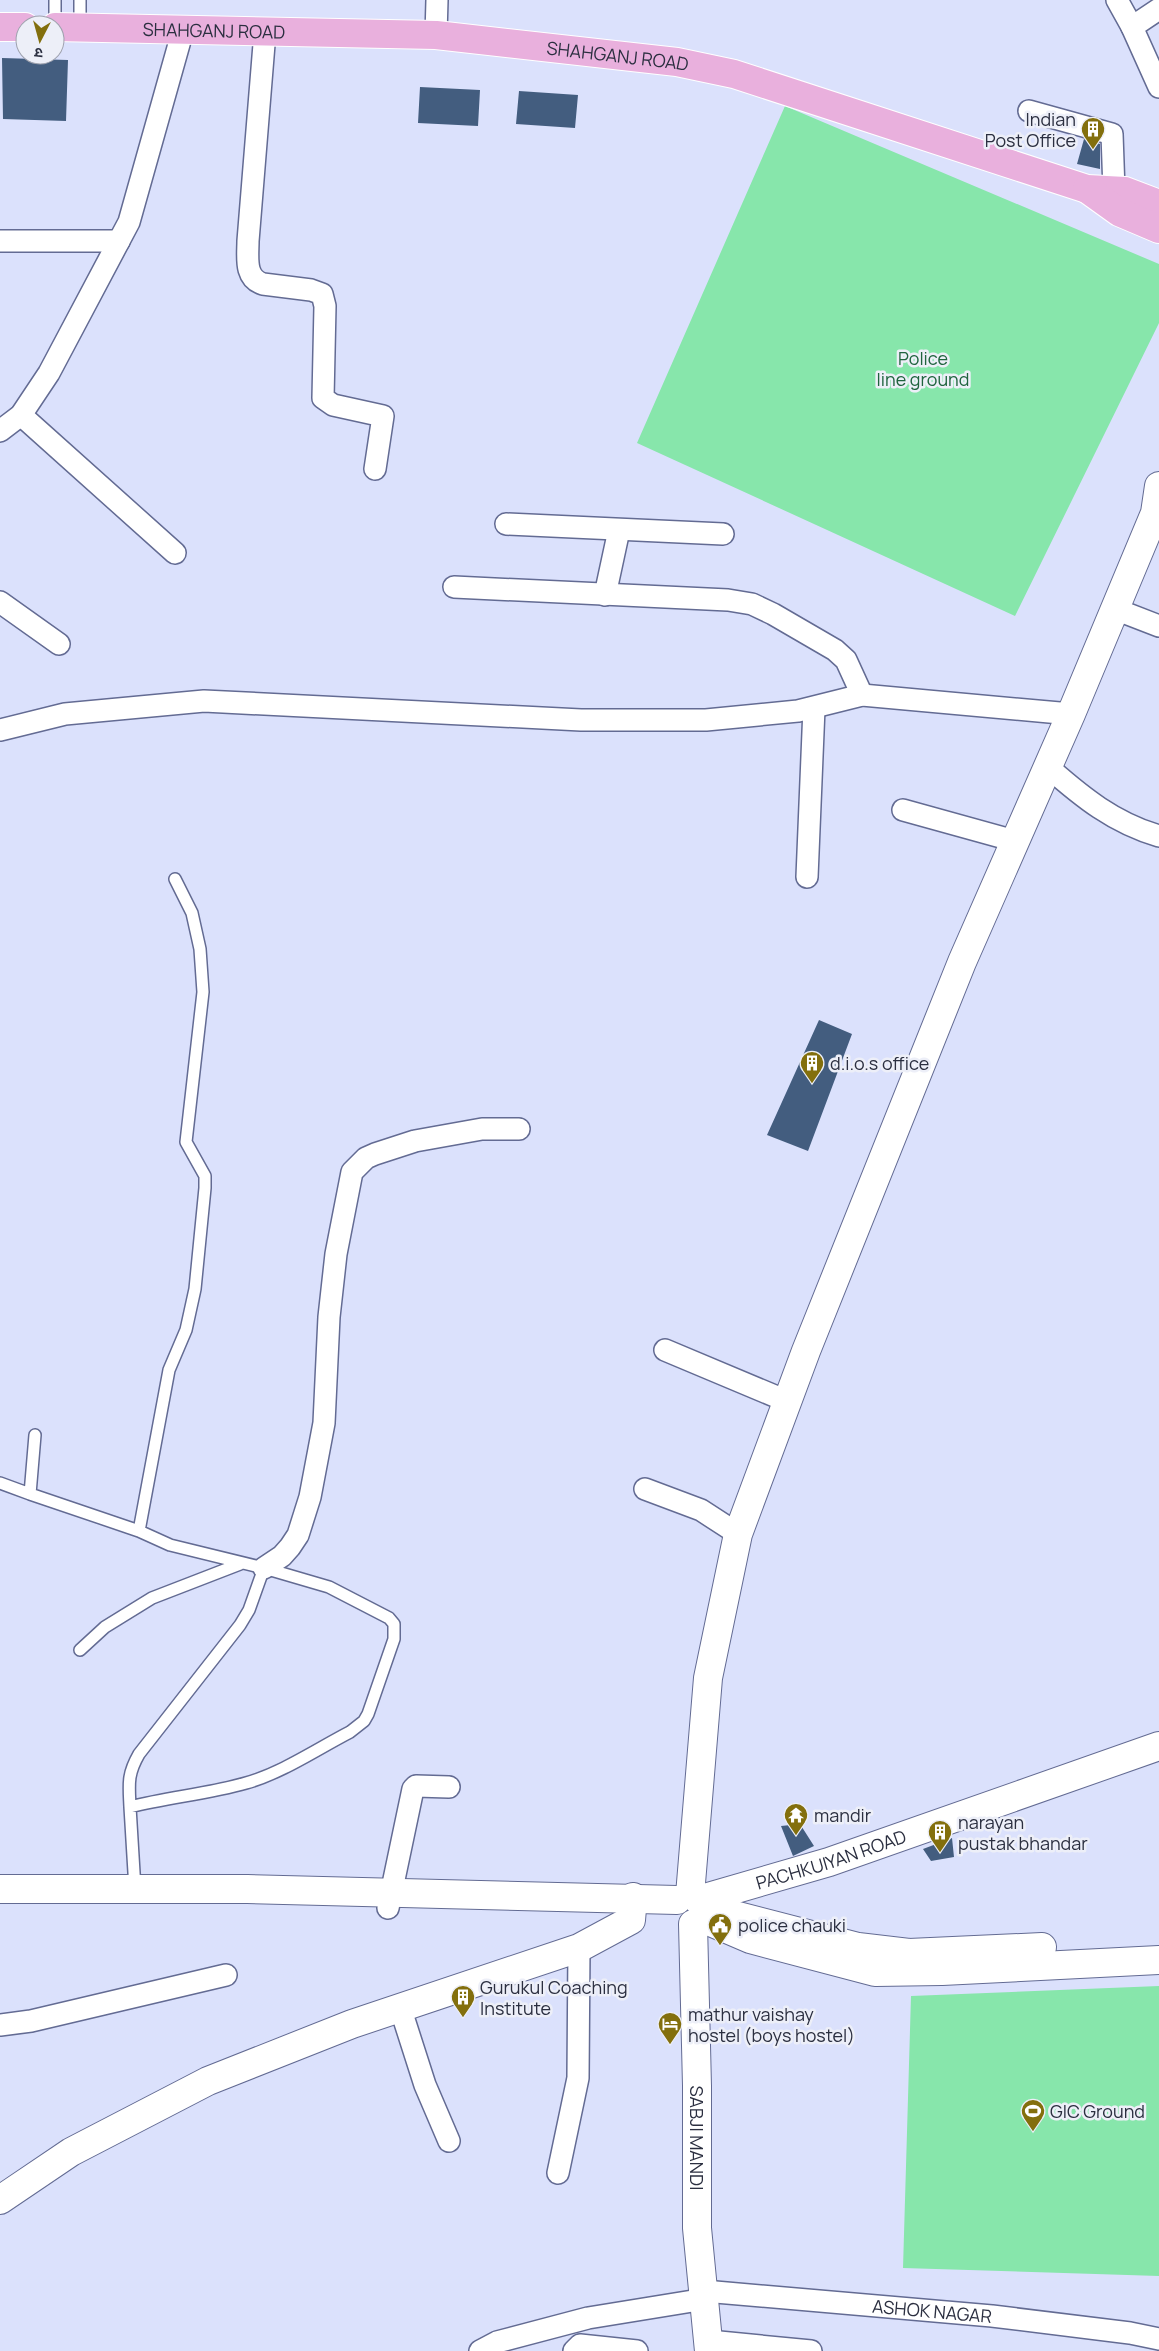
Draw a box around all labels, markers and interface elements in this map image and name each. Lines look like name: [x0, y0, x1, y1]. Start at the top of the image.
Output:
north arrow: [15, 15, 65, 65]
street label: SHAHGANJ ROAD: [142, 17, 286, 44]
street label: SHAHGANJ ROAD: [546, 35, 691, 76]
text: उ: [33, 43, 44, 63]
place label: Indian Post Office: [985, 107, 1076, 152]
building icon: Indian Post Office: [1080, 116, 1106, 150]
park label: Police line ground: [877, 346, 969, 391]
building icon: d.i.o.s office: [799, 1050, 825, 1084]
place label: d.i.o.s office: [830, 1051, 929, 1075]
temple icon: mandir: [783, 1802, 809, 1836]
place label: mandir: [814, 1803, 872, 1827]
place label: narayan pustak bhandar: [958, 1810, 1088, 1855]
building icon: narayan pustak bhandar: [927, 1819, 953, 1853]
street label: PACHKUIYAN ROAD: [753, 1824, 909, 1895]
public building icon: police chauki: [707, 1912, 733, 1946]
place label: police chauki: [738, 1913, 846, 1937]
place label: Gurukul Coaching Institute: [480, 1975, 628, 2020]
building icon: Gurukul Coaching Institute: [450, 1984, 476, 2018]
place label: mathur vaishay hostel (boys hostel): [688, 2002, 855, 2047]
hotel icon: mathur vaishay hostel (boys hostel): [657, 2011, 683, 2045]
street label: SABJI MANDI: [685, 2086, 709, 2190]
sports icon: GIC Ground: [1020, 2098, 1046, 2132]
place label: GIC Ground: [1050, 2099, 1145, 2123]
street label: ASHOK NAGAR: [871, 2294, 993, 2328]

